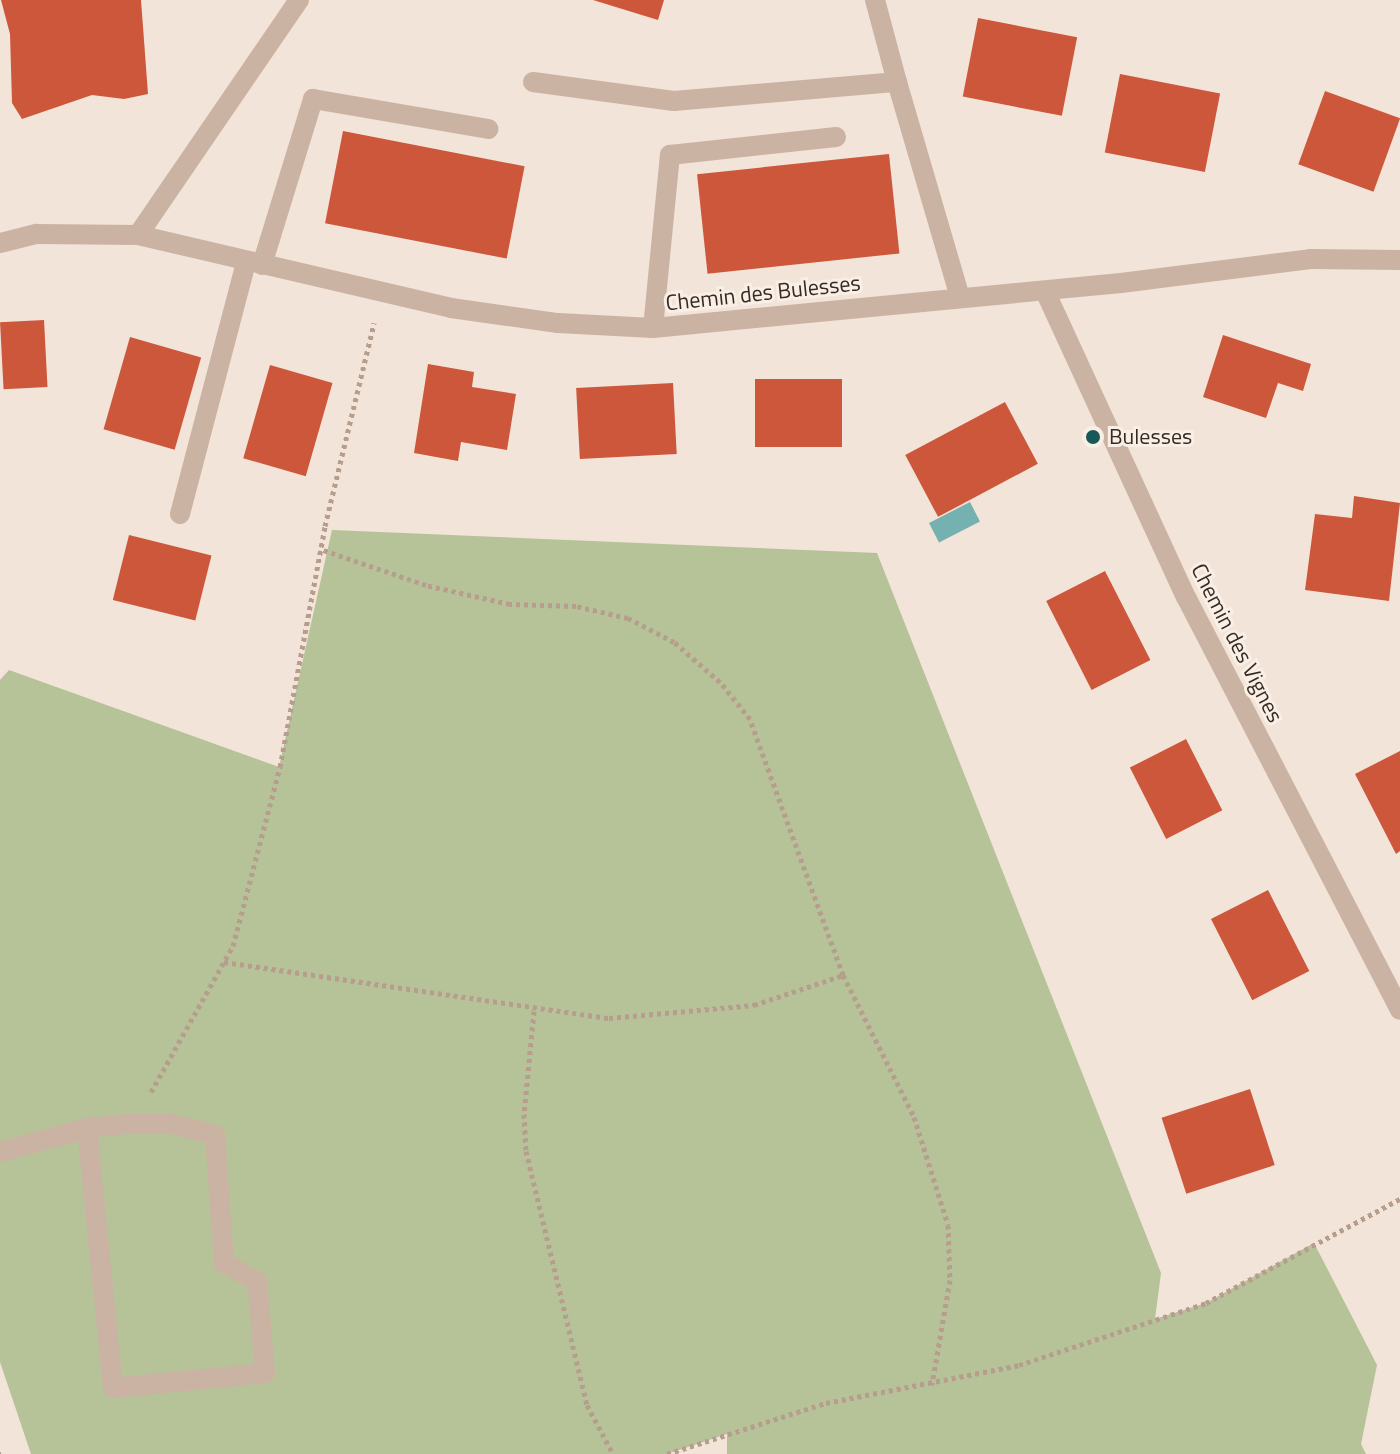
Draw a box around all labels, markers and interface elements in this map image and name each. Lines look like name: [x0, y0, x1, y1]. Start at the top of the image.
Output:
street label: Chemin des Bulesses: [664, 270, 862, 316]
place label: Bulesses: [1109, 424, 1192, 450]
marker: Bulesses: [1084, 428, 1102, 446]
street label: Chemin des Vignes: [1186, 559, 1288, 727]

